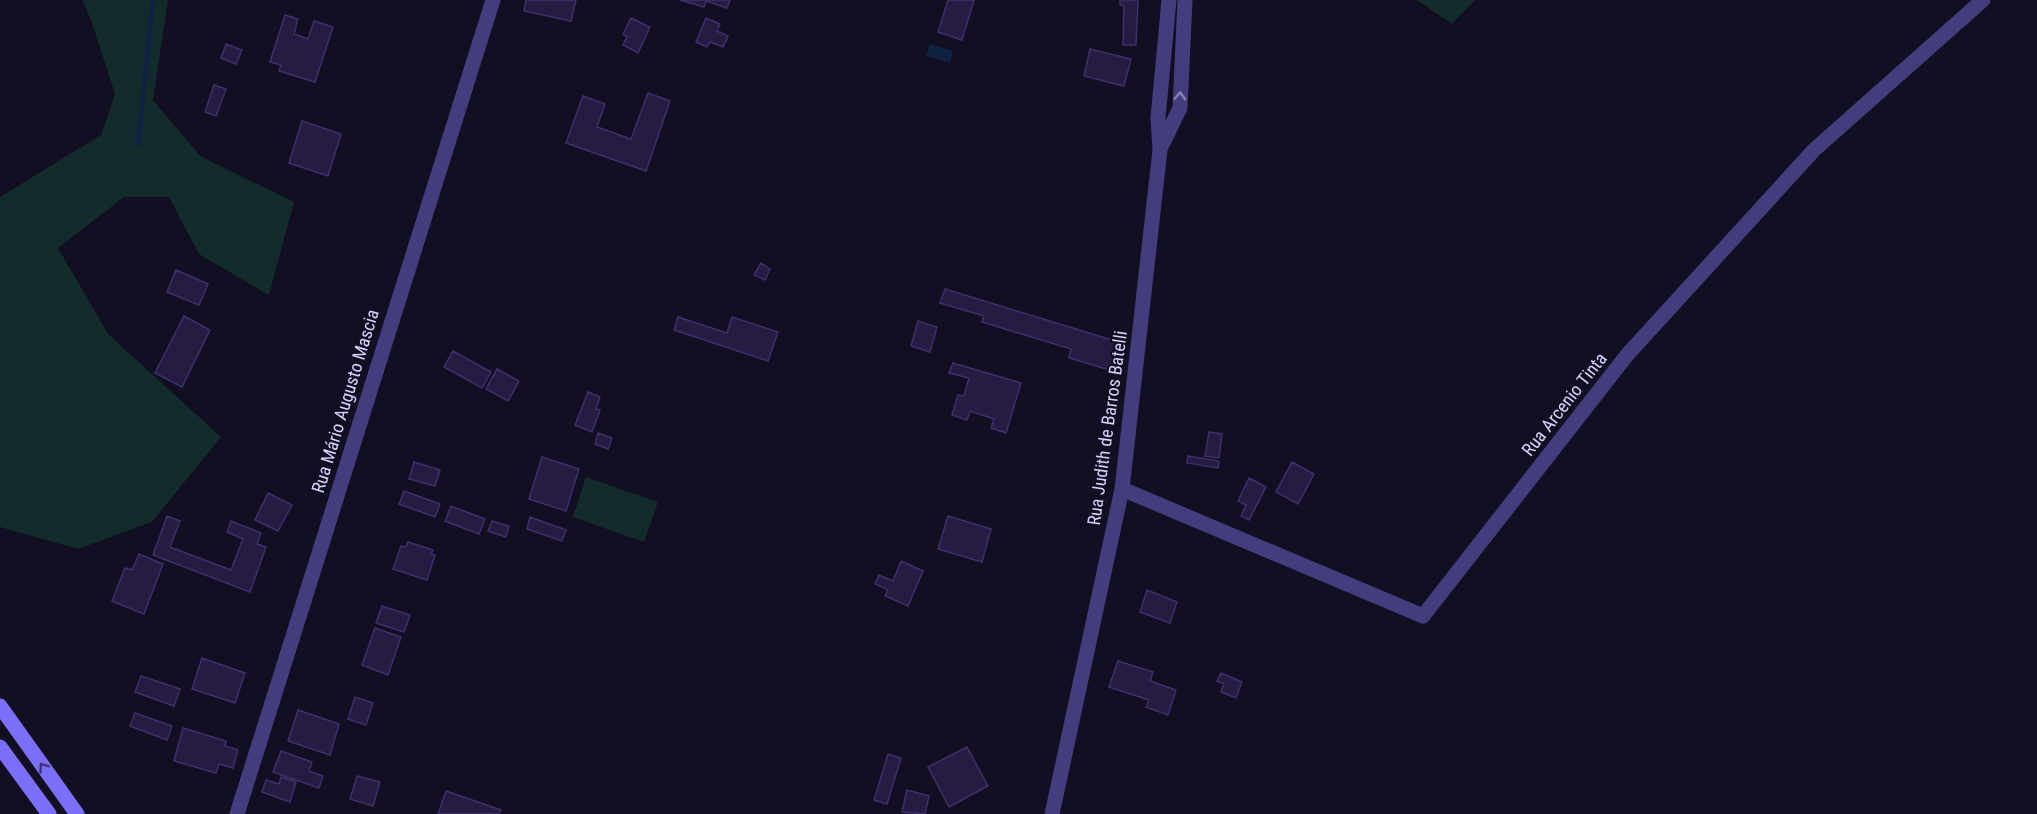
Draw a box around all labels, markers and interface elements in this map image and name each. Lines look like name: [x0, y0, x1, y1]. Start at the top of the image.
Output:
one-way arrow: [1174, 91, 1187, 100]
street label: Rua Mário Augusto Mascia: [307, 307, 383, 495]
street label: Rua Judith de Barros Batelli: [1083, 329, 1131, 527]
street label: Rua Arcenio Tinta: [1517, 348, 1611, 460]
one-way arrow: [39, 762, 50, 773]

